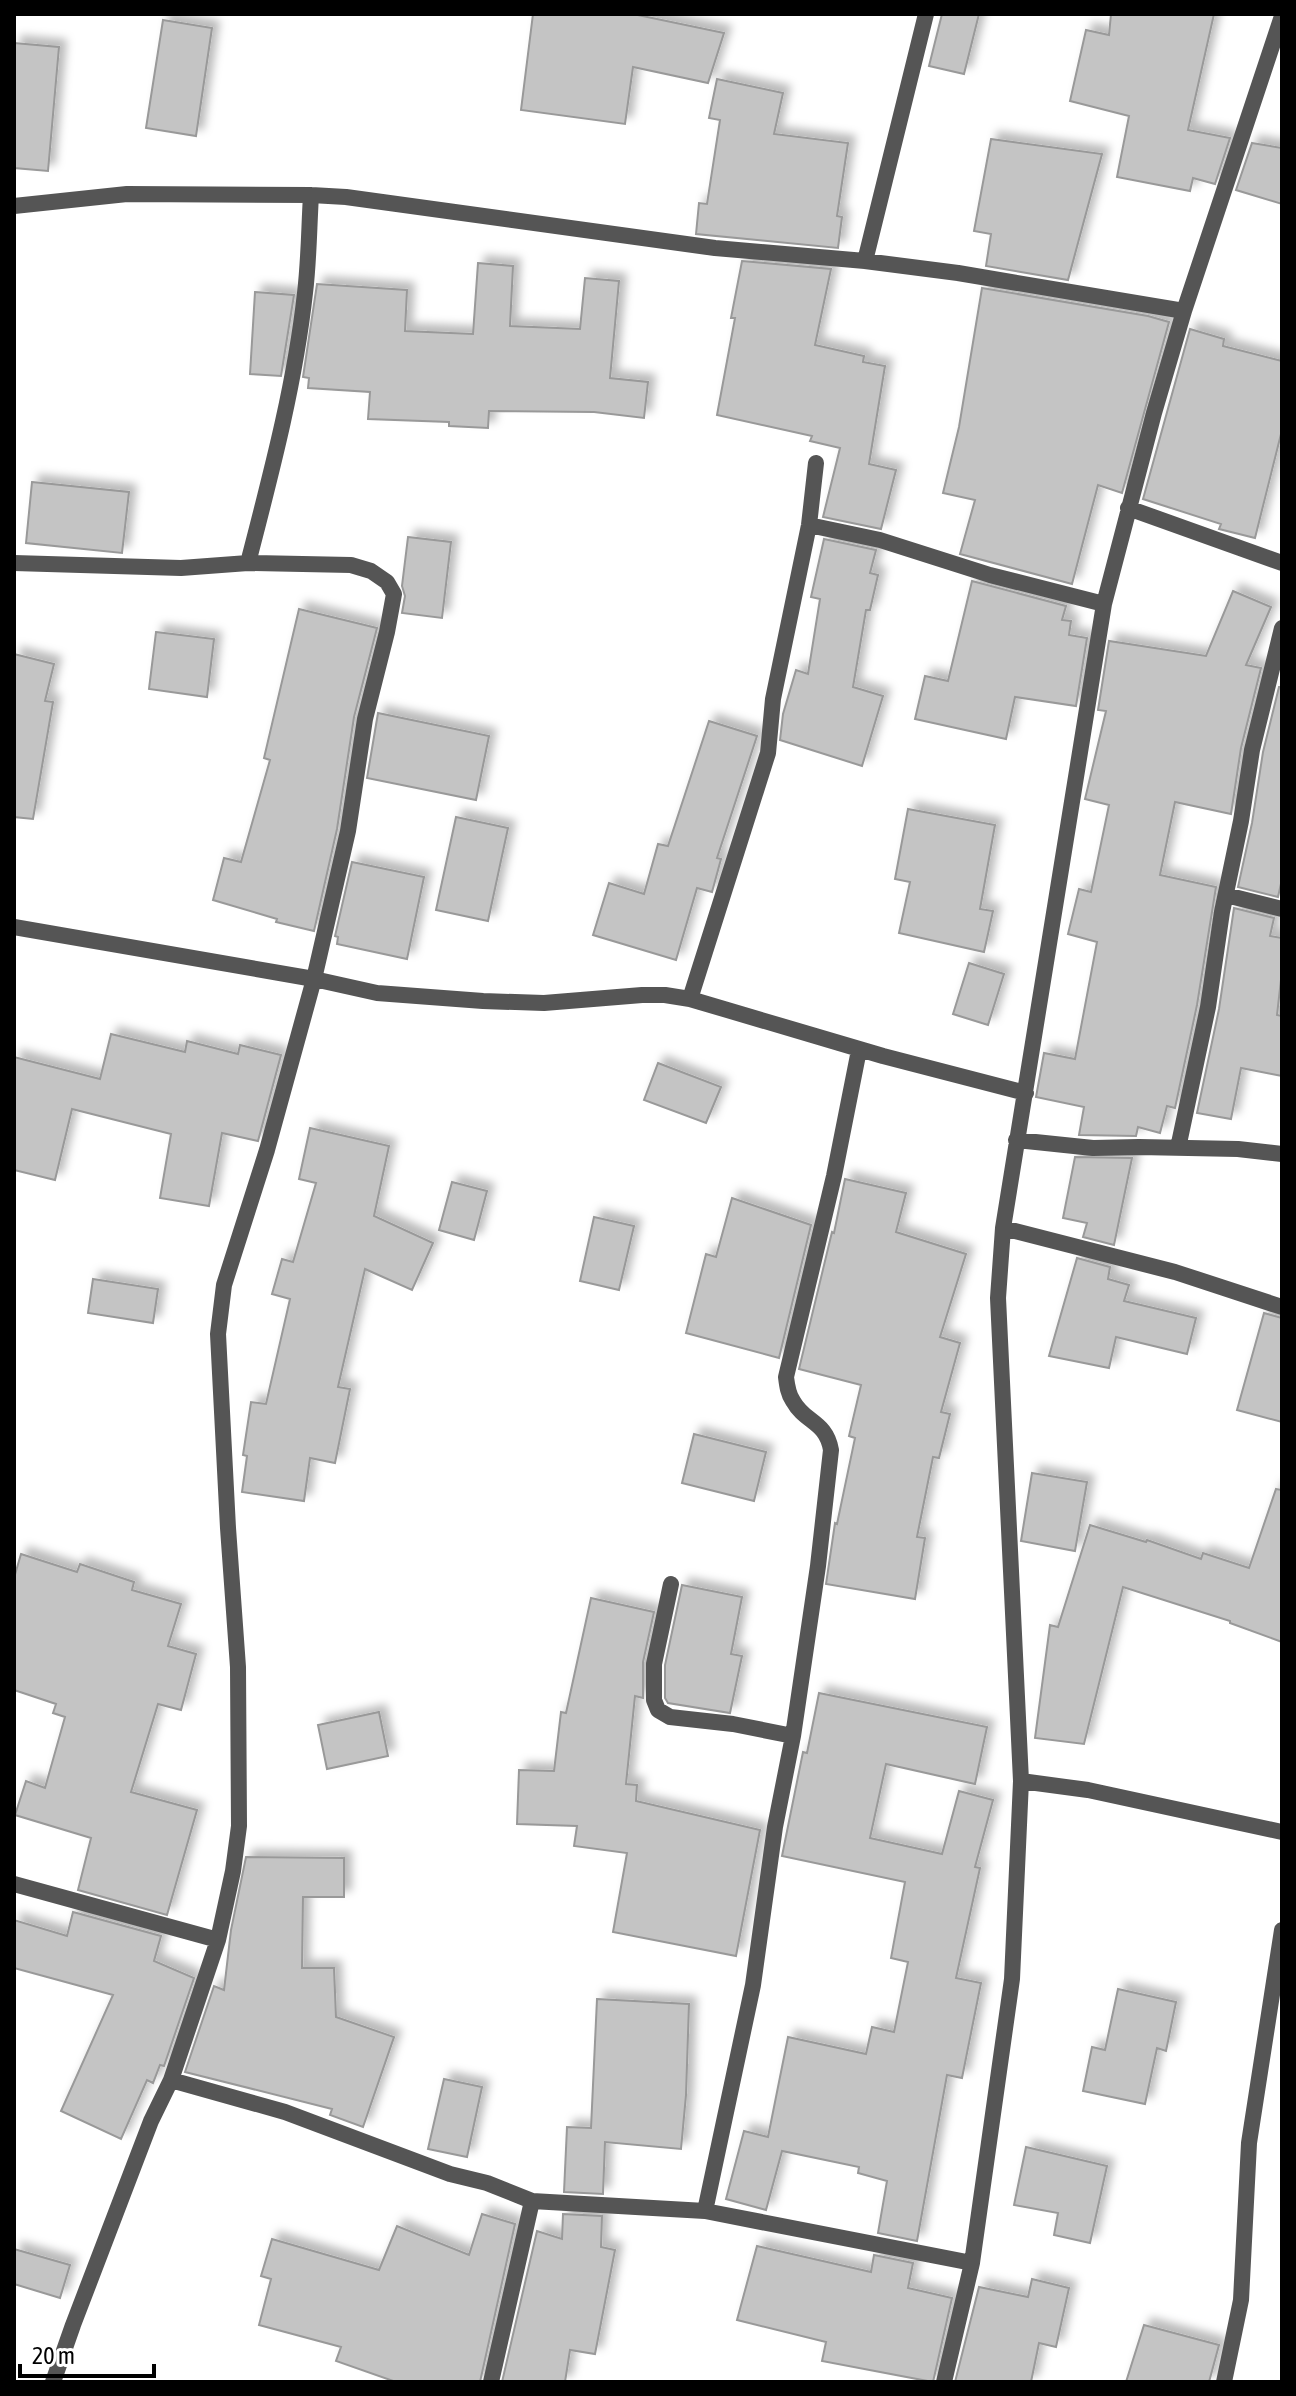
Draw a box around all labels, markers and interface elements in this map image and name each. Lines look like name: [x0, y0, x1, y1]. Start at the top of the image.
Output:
scale bar: [20, 2328, 154, 2378]
text: 20 m: [32, 2342, 75, 2369]

